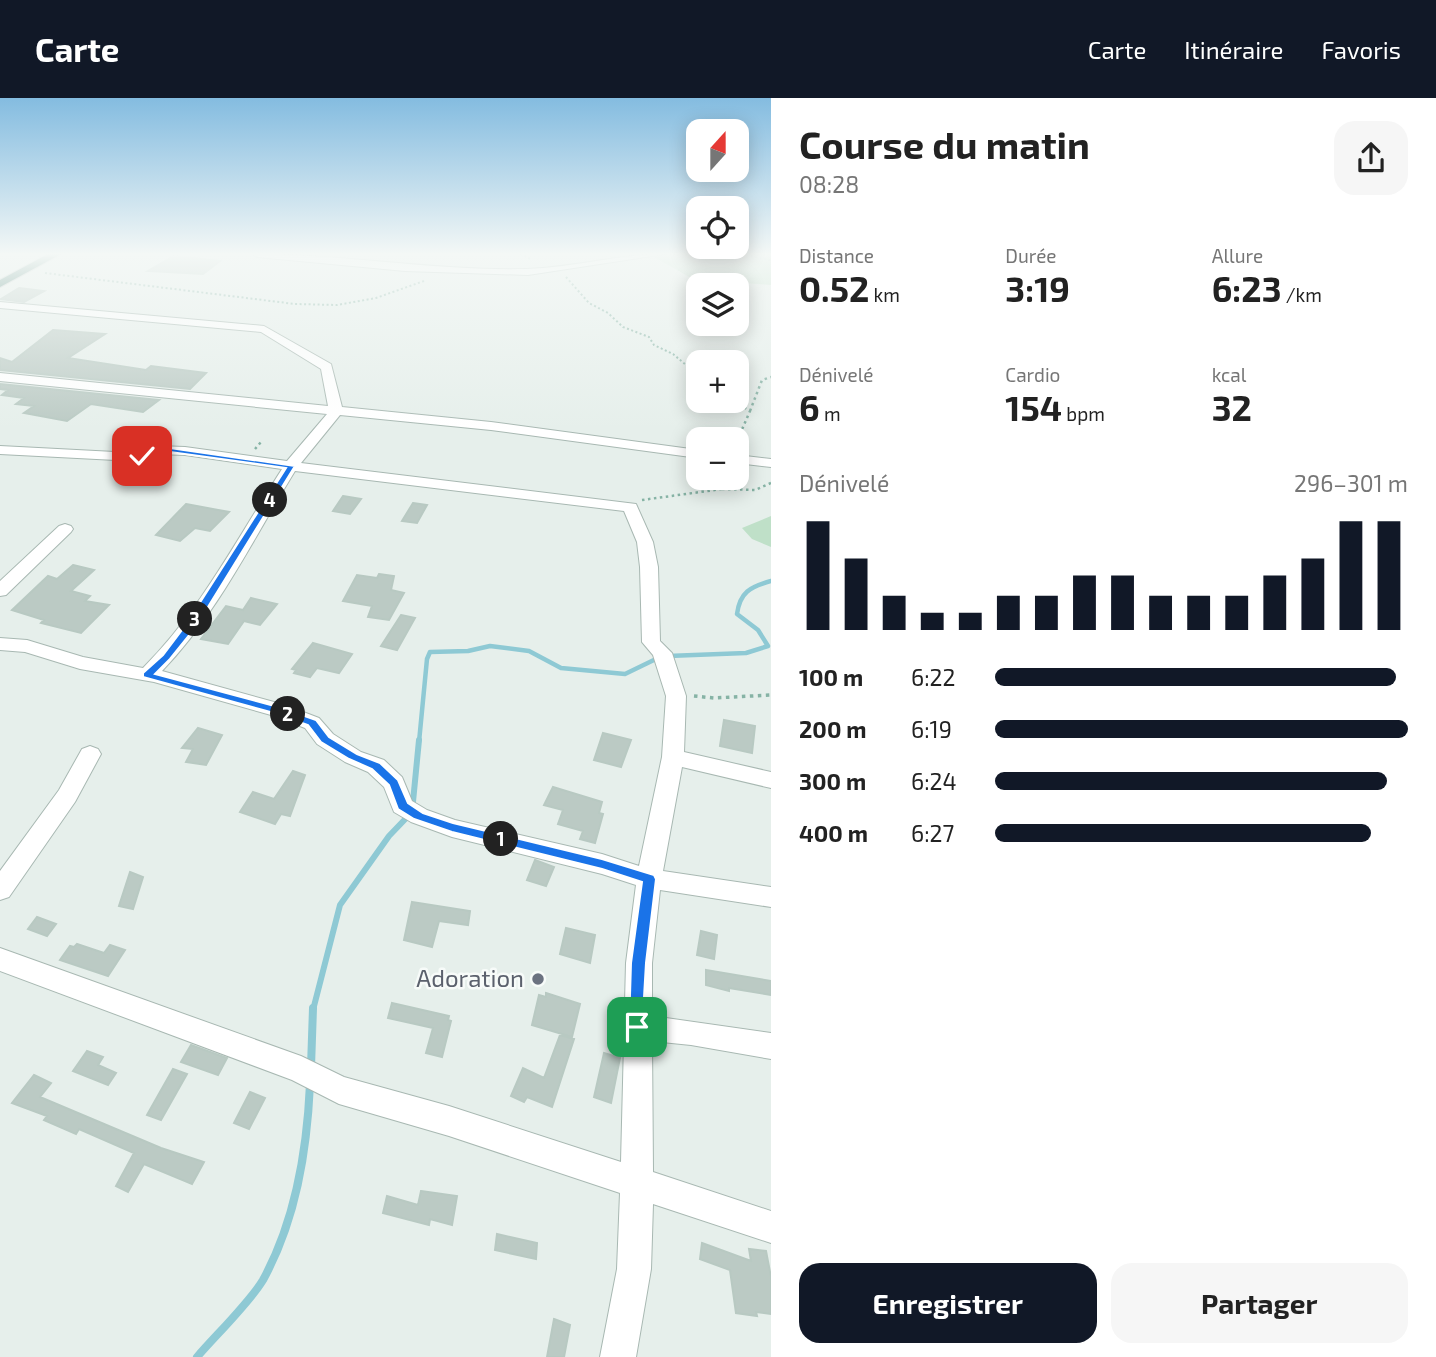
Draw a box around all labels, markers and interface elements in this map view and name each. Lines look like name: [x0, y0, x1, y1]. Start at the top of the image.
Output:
text: Carte: [35, 29, 119, 69]
text: Carte: [1088, 35, 1146, 64]
text: Itinéraire: [1184, 35, 1283, 64]
text: Favoris: [1321, 35, 1401, 64]
north arrow: [686, 119, 749, 182]
map controls: [686, 119, 749, 490]
text: Course du matin: [799, 121, 1090, 167]
button: share: [1334, 121, 1408, 195]
text: 08:28: [799, 170, 859, 198]
button: locate: [686, 196, 749, 259]
text: Distance: [799, 244, 874, 267]
text: Durée: [1005, 244, 1057, 267]
text: Allure: [1212, 244, 1263, 267]
text: 0.52: [799, 267, 869, 309]
text: 3:19: [1005, 267, 1070, 309]
text: 6:23: [1212, 267, 1281, 309]
button: layers: [686, 273, 749, 336]
text: km: [869, 283, 900, 306]
text: /km: [1281, 283, 1322, 306]
button: +: [686, 350, 749, 413]
text: Dénivelé: [799, 363, 874, 386]
text: Cardio: [1005, 363, 1060, 386]
text: kcal: [1212, 363, 1246, 386]
text: 6: [799, 386, 820, 428]
text: 154: [1005, 386, 1062, 428]
text: 32: [1212, 386, 1252, 428]
text: m: [820, 402, 841, 425]
text: bpm: [1062, 402, 1105, 425]
pin: [112, 426, 172, 486]
button: −: [686, 427, 749, 490]
icon: check: [123, 437, 161, 475]
text: Dénivelé: [799, 469, 889, 497]
text: 296–301 m: [1294, 469, 1408, 497]
pin: 4: [252, 482, 288, 518]
text: 4: [263, 488, 276, 511]
pin: 3: [178, 602, 212, 636]
text: 3: [189, 607, 200, 630]
text: 100 m: [799, 663, 863, 691]
text: 6:22: [911, 663, 955, 691]
pin: 2: [270, 696, 306, 732]
text: 2: [282, 702, 293, 725]
text: 200 m: [799, 715, 867, 743]
text: 6:19: [911, 715, 952, 743]
text: 300 m: [799, 767, 866, 795]
text: 6:24: [911, 767, 957, 795]
text: 400 m: [799, 819, 868, 847]
text: 6:27: [911, 819, 954, 847]
pin: 1: [484, 822, 518, 856]
text: 1: [496, 827, 505, 850]
place label: Adoration: [416, 963, 524, 992]
marker: Adoration: [530, 971, 546, 987]
pin: [607, 997, 667, 1057]
icon: arrive: [618, 1008, 656, 1046]
button: Enregistrer: [799, 1263, 1097, 1343]
button: Partager: [1111, 1263, 1408, 1343]

